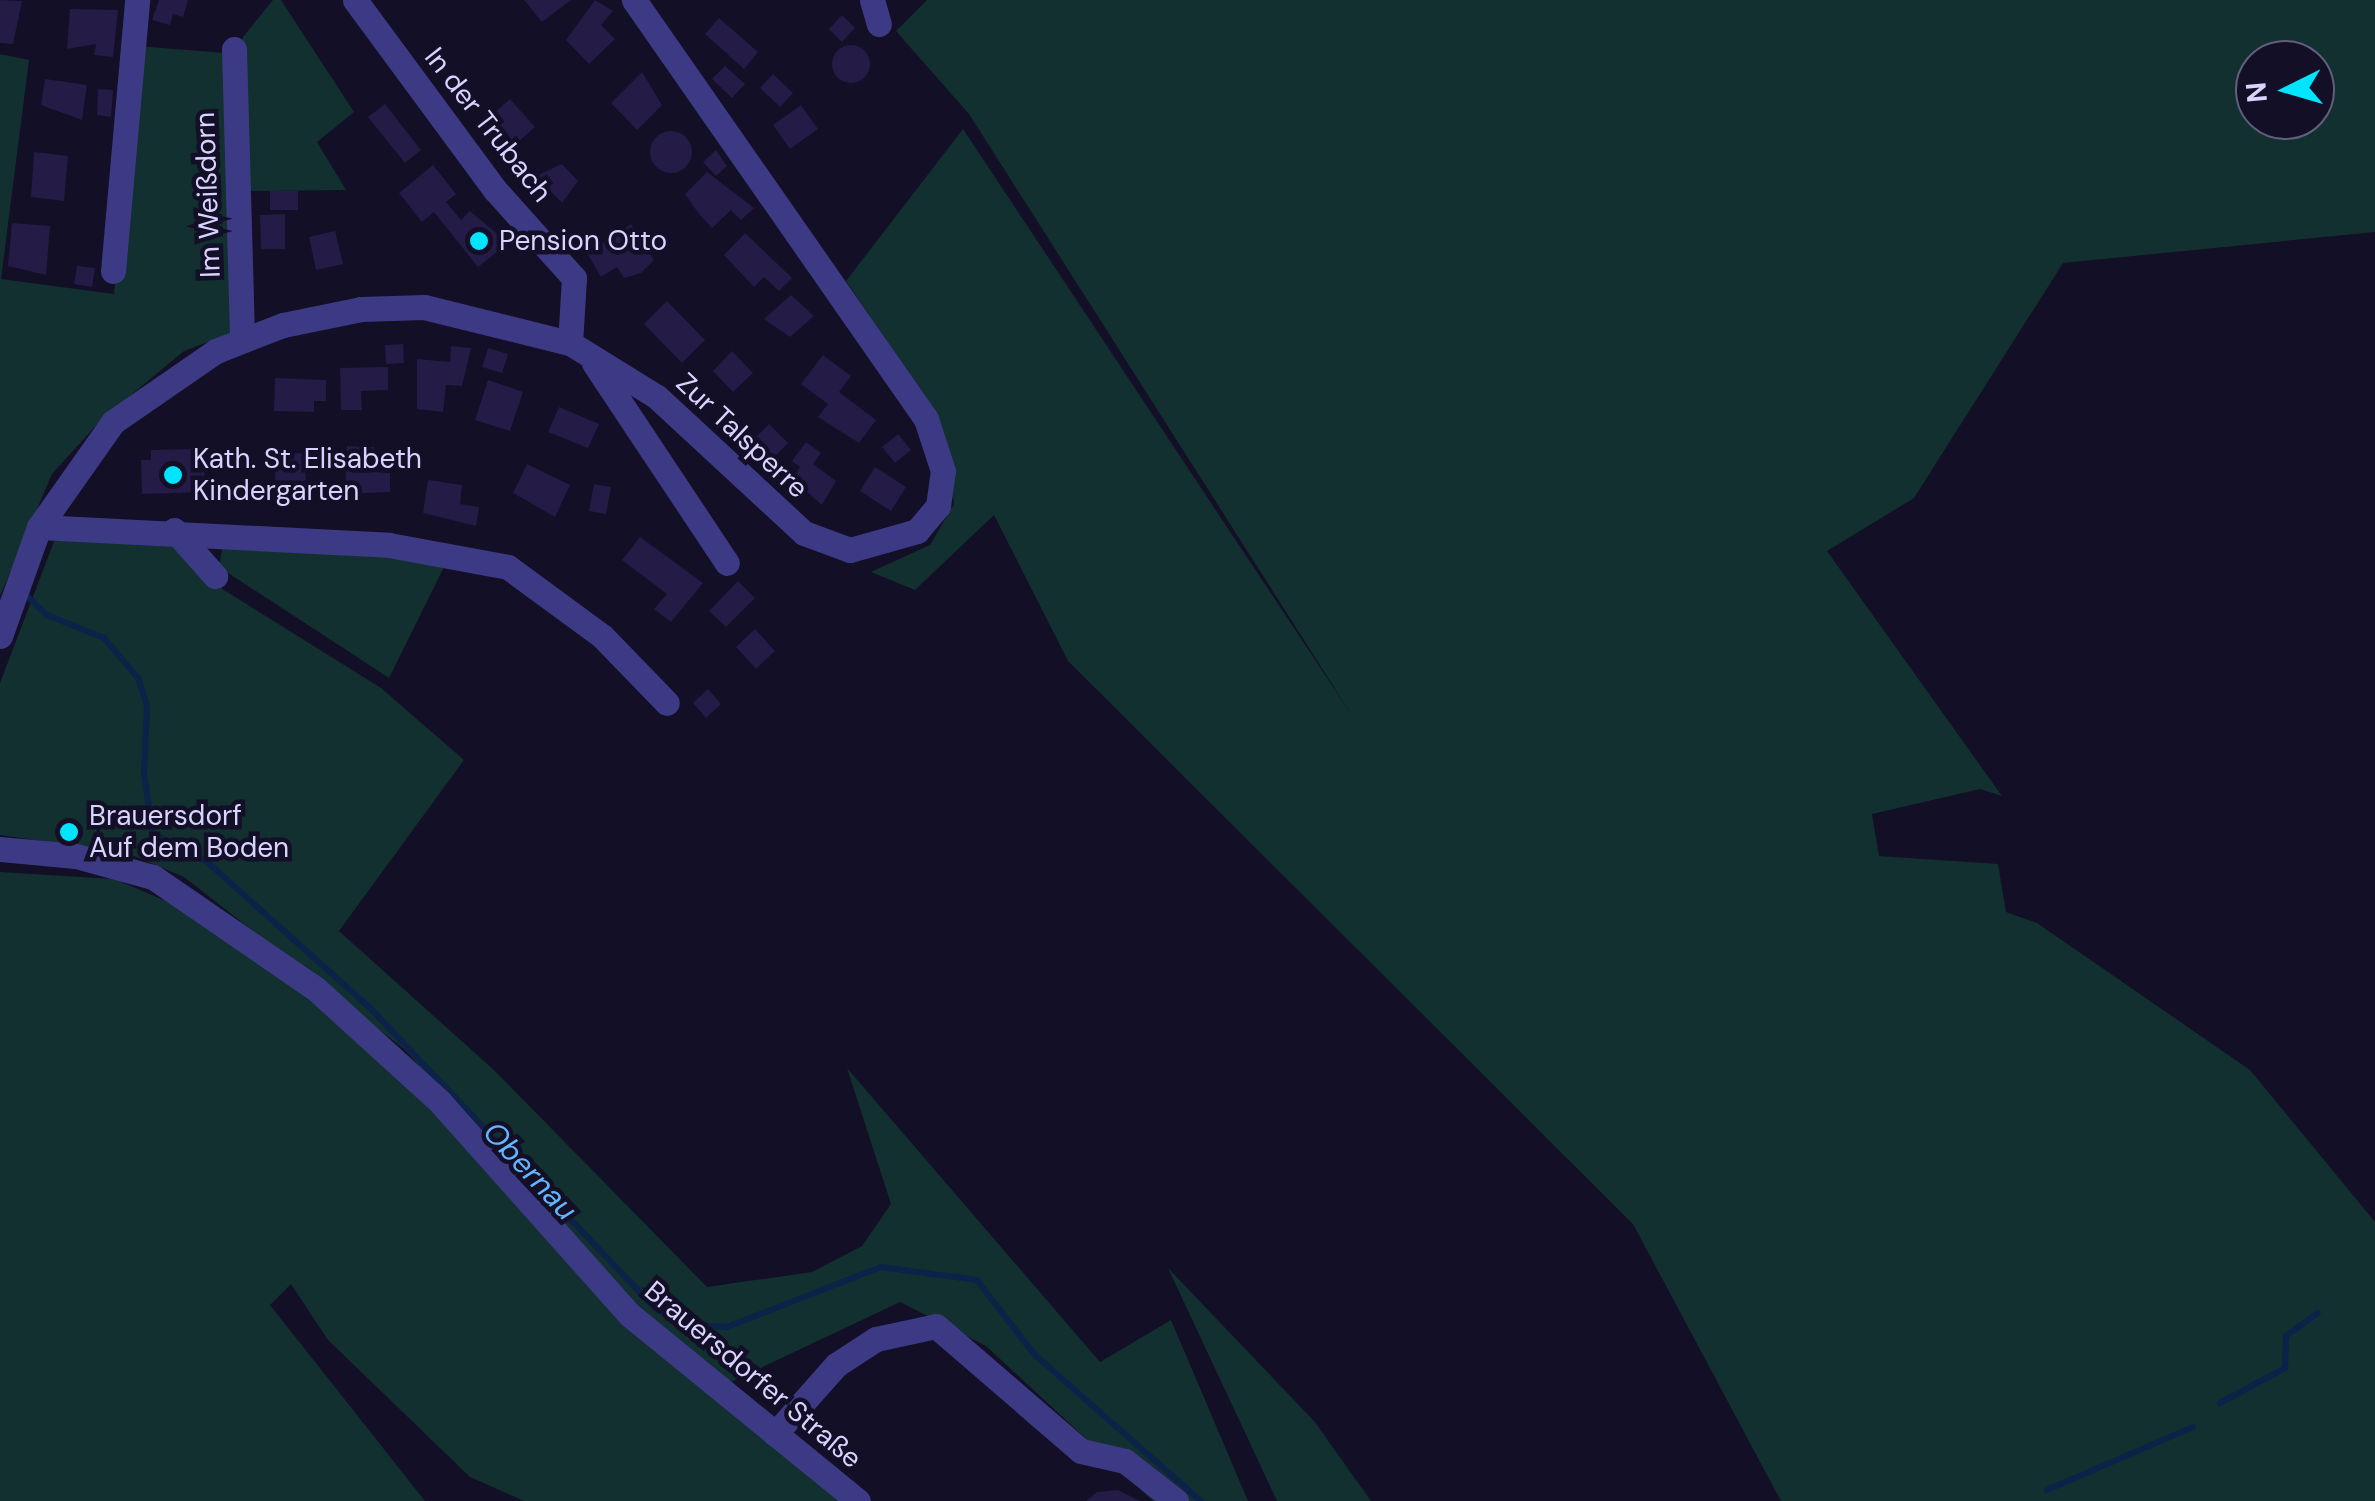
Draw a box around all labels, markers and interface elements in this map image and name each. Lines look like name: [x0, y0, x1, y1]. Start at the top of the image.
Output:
north arrow: [2235, 40, 2335, 140]
street label: In der Trubach: [417, 41, 559, 209]
text: N: [2237, 81, 2276, 104]
street label: Im Weißdorn: [188, 111, 228, 279]
place label: Pension Otto: [499, 224, 667, 258]
marker: Pension Otto: [468, 230, 490, 252]
street label: Zur Talsperre: [669, 367, 815, 505]
place label: Kath. St. Elisabeth Kindergarten: [193, 442, 422, 508]
marker: Kath. St. Elisabeth Kindergarten: [162, 464, 184, 486]
place label: Brauersdorf Auf dem Boden: [89, 799, 289, 865]
marker: Brauersdorf Auf dem Boden: [58, 821, 80, 843]
water label: Obernau: [475, 1114, 585, 1228]
street label: Brauersdorfer Straße: [638, 1274, 868, 1476]

